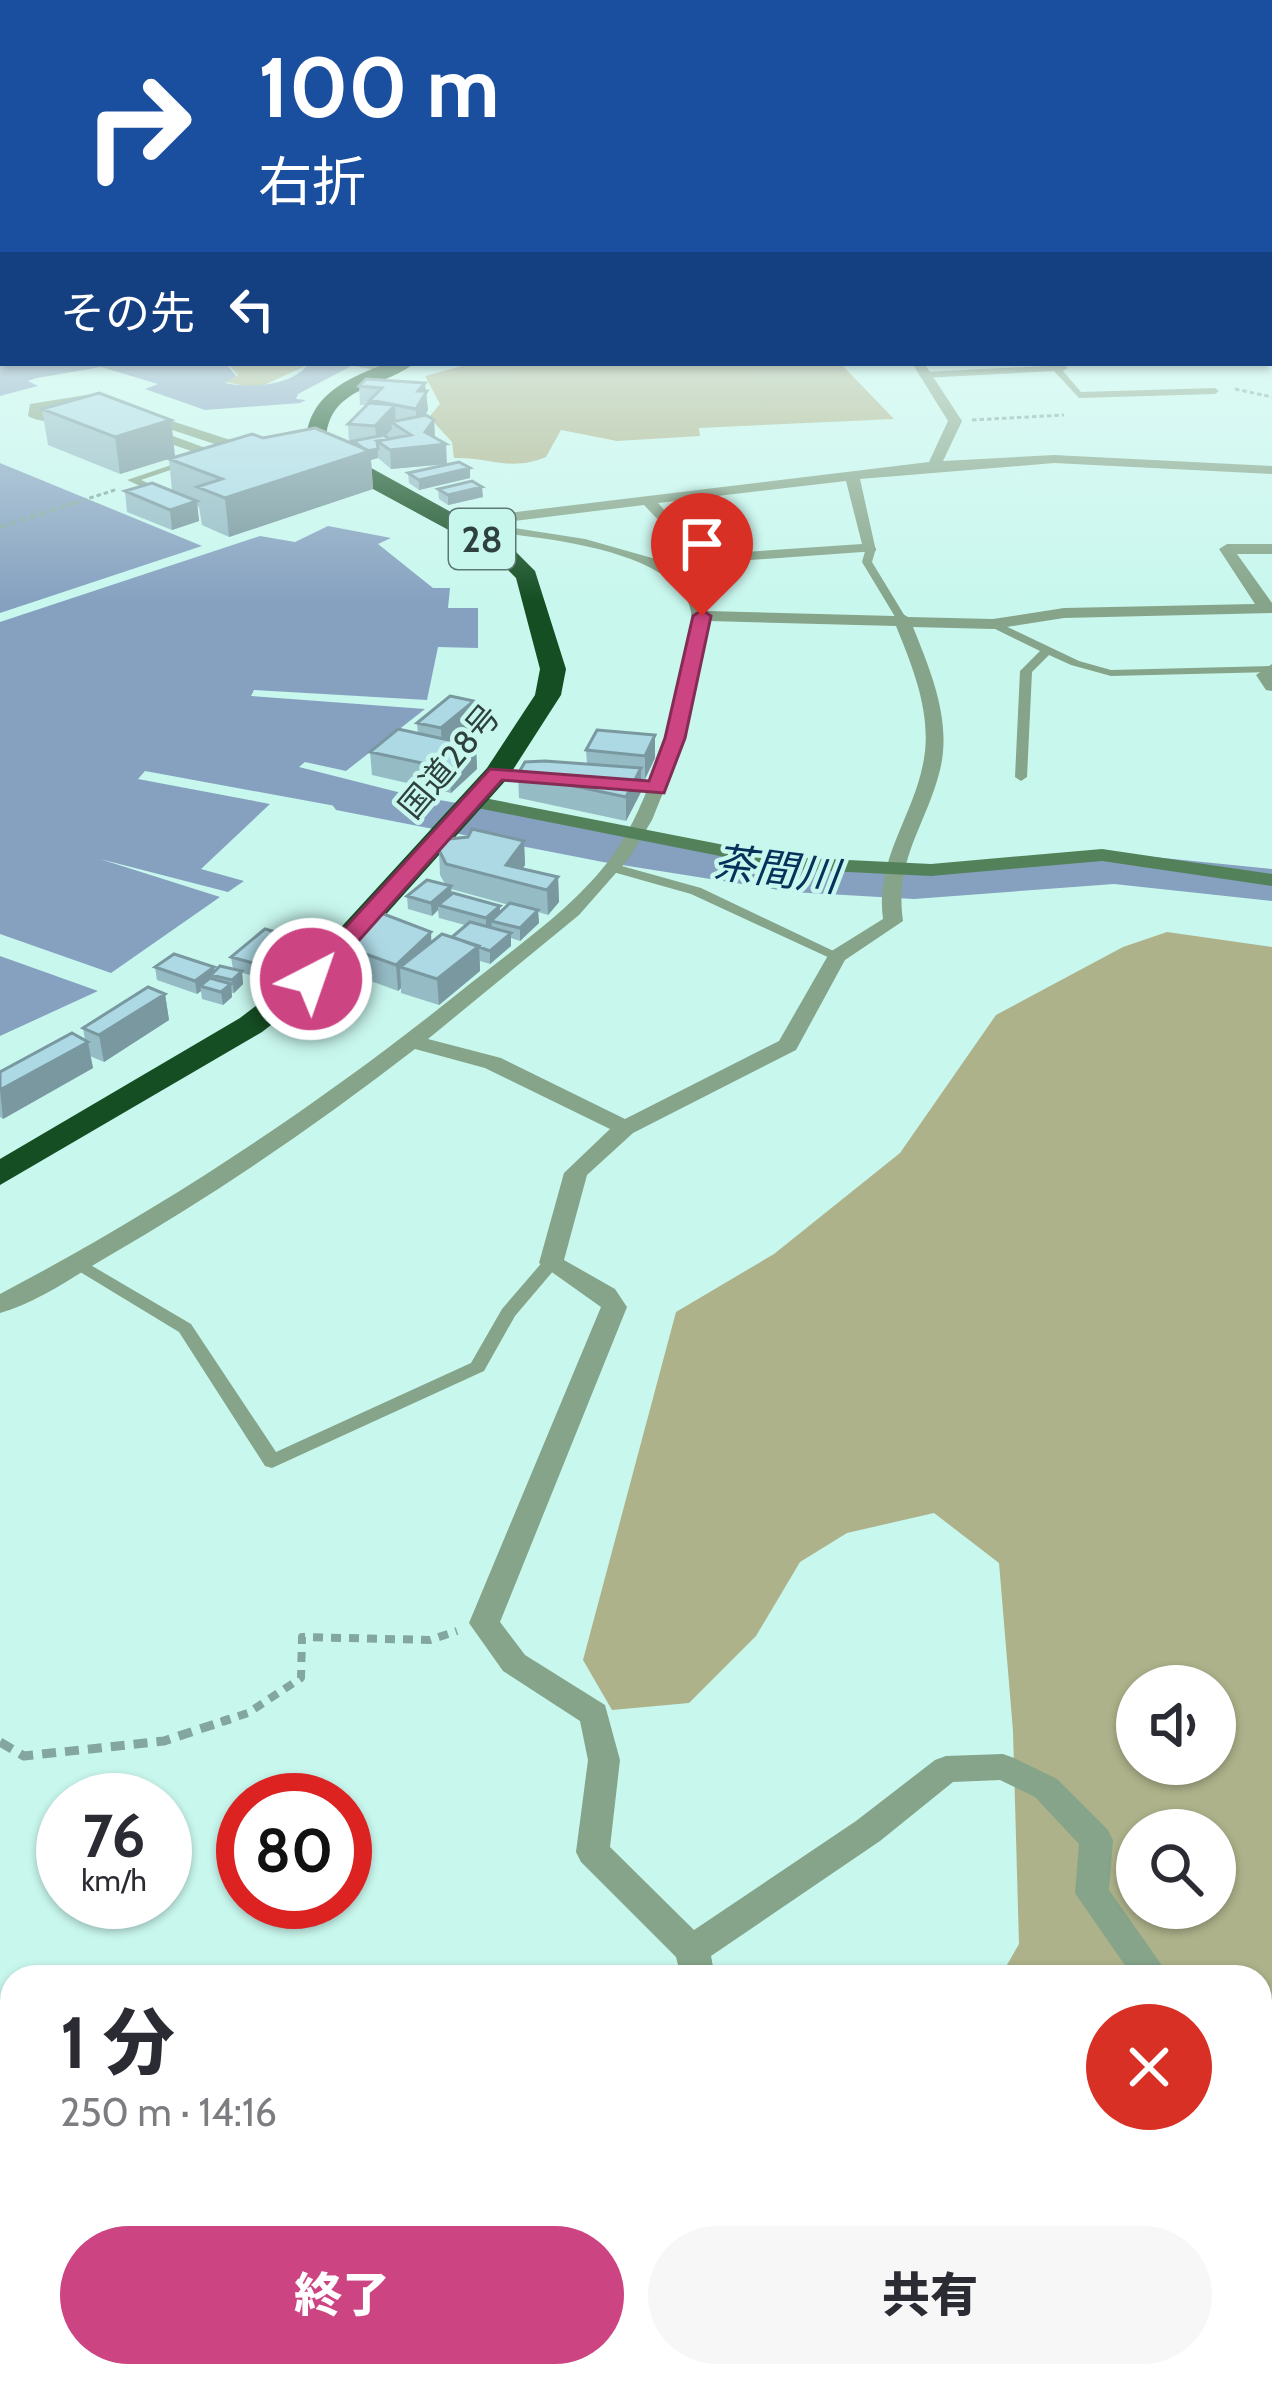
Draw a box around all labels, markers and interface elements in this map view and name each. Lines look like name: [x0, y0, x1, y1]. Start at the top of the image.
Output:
text: 100 m: [258, 36, 500, 138]
icon: right: [60, 48, 216, 204]
text: 右折: [258, 149, 366, 215]
icon: left: [219, 276, 285, 342]
text: その先: [60, 286, 195, 340]
pin: [651, 493, 753, 616]
road number: 28: [449, 509, 515, 569]
icon: arrive: [669, 511, 735, 577]
street label: 国道28号: [390, 696, 508, 826]
water label: 茶間川: [710, 836, 846, 903]
position arrow: [248, 916, 374, 1042]
map controls: [1116, 1665, 1236, 1929]
button: sound: [1116, 1665, 1236, 1785]
speed limit sign: 80: [216, 1773, 372, 1929]
text: 76: [82, 1799, 145, 1872]
button: search: [1116, 1809, 1236, 1929]
text: km/h: [81, 1862, 147, 1899]
text: 1 分: [60, 1999, 175, 2086]
button: close: [1086, 2004, 1212, 2130]
text: 250 m · 14:16: [60, 2088, 277, 2136]
button: 終了: [60, 2226, 624, 2364]
button: 共有: [648, 2226, 1212, 2364]

